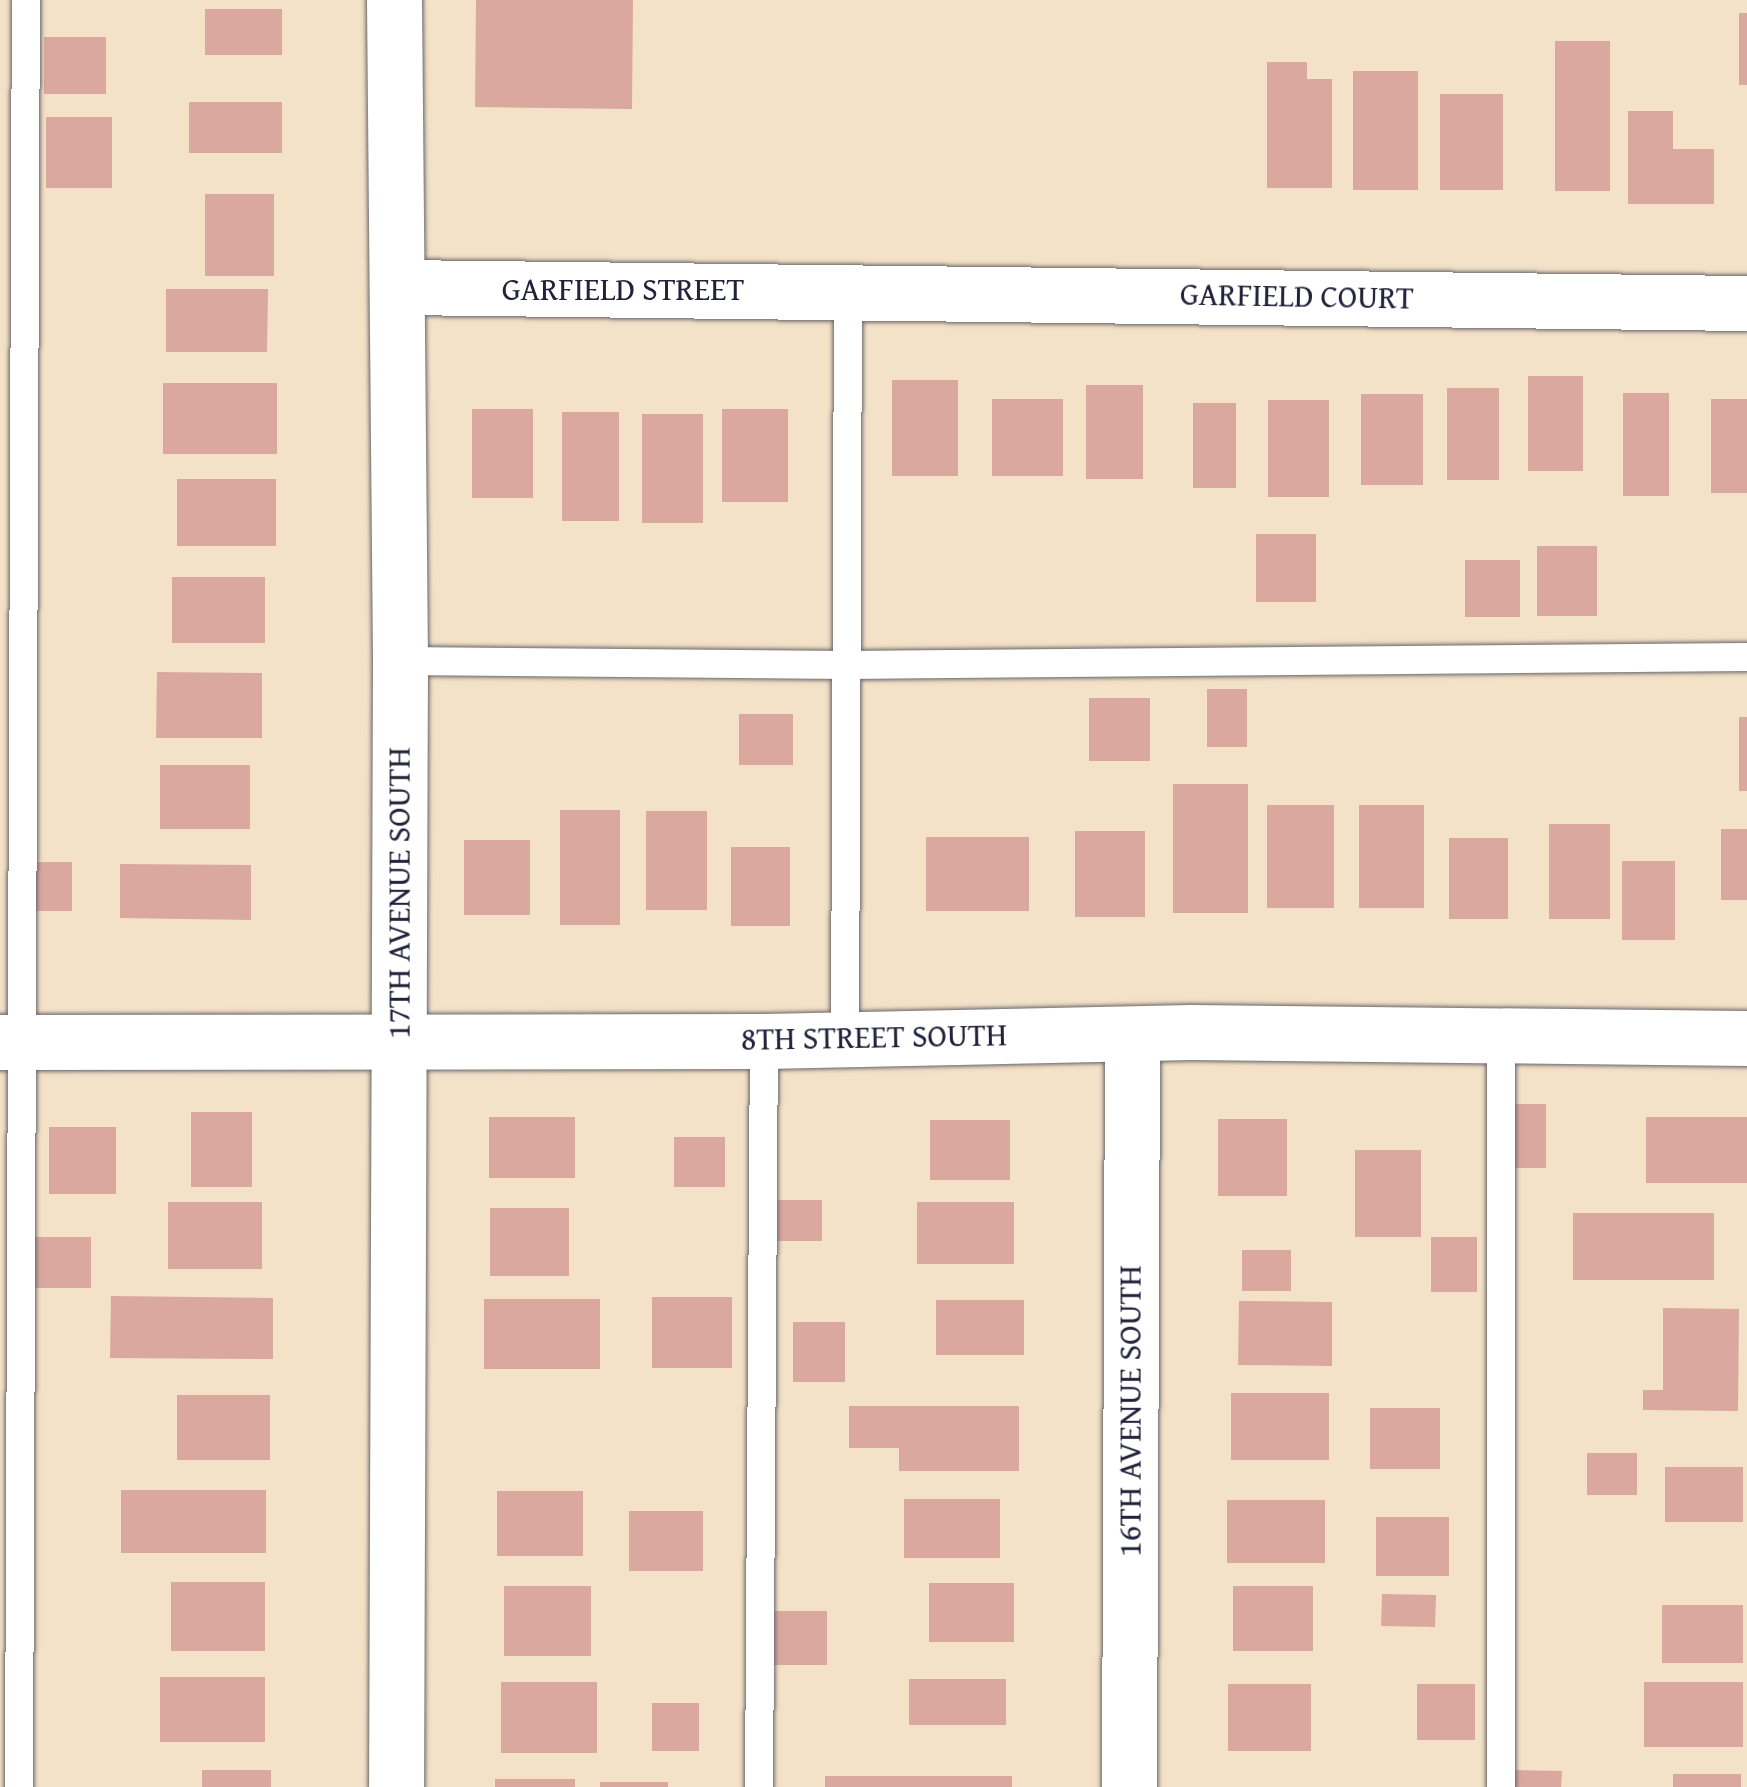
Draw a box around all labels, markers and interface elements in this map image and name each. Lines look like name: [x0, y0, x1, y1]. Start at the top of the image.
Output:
street label: GARFIELD STREET: [502, 270, 744, 308]
street label: GARFIELD COURT: [1180, 275, 1414, 317]
street label: 17TH AVENUE SOUTH: [380, 747, 418, 1039]
street label: 8TH STREET SOUTH: [741, 1015, 1007, 1059]
street label: 16TH AVENUE SOUTH: [1111, 1265, 1149, 1557]

